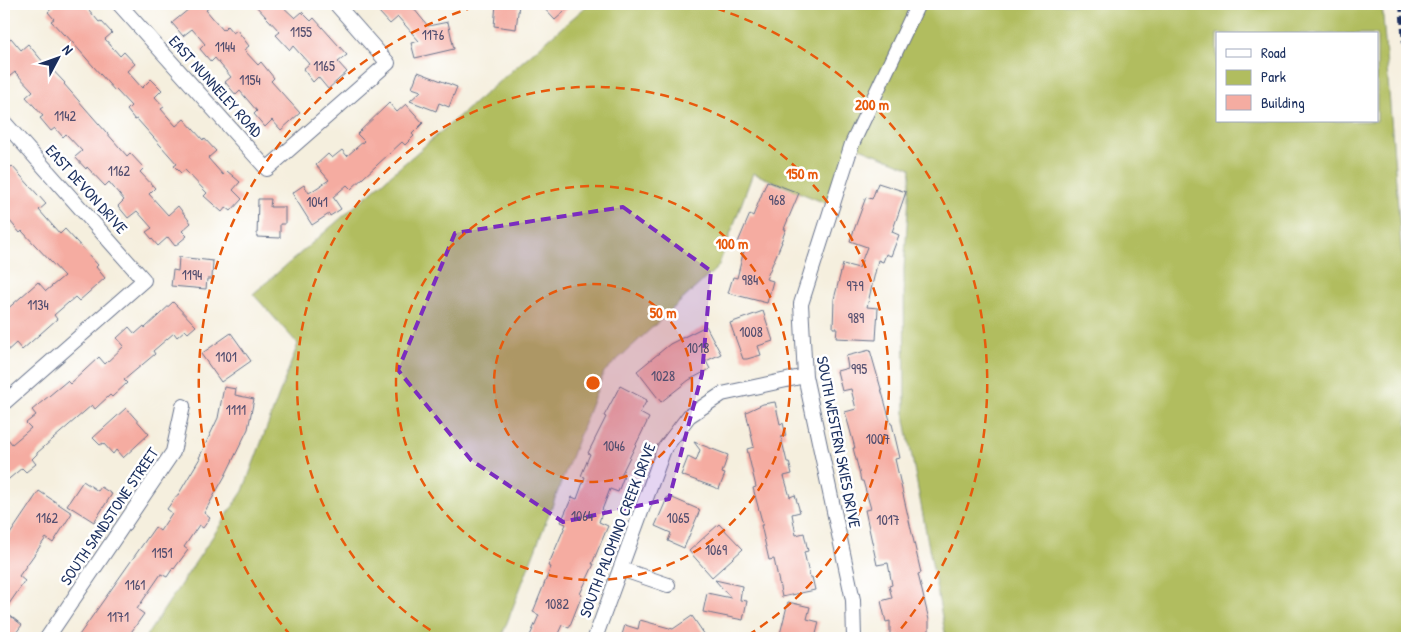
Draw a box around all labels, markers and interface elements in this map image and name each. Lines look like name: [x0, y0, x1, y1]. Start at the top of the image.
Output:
house number: 1155: [290, 22, 312, 41]
house number: 1176: [422, 25, 445, 44]
street label: EAST NUNNELEY ROAD: [164, 30, 268, 142]
north arrow: [32, 32, 82, 82]
legend: [1216, 32, 1378, 122]
house number: 1144: [215, 37, 235, 56]
text: N: [59, 40, 78, 59]
text: Road: [1261, 42, 1286, 63]
house number: 1165: [313, 56, 335, 75]
text: Park: [1261, 66, 1286, 87]
house number: 1154: [239, 70, 261, 89]
text: Building: [1261, 92, 1305, 113]
text: 200 m: [855, 94, 889, 115]
house number: 1142: [54, 106, 76, 125]
street label: EAST DEVON DRIVE: [41, 140, 133, 238]
house number: 1162: [108, 161, 131, 180]
text: 150 m: [786, 163, 818, 184]
house number: 968: [769, 190, 785, 209]
house number: 1041: [306, 192, 328, 211]
text: 100 m: [716, 233, 748, 254]
house number: 1194: [182, 265, 202, 284]
house number: 984: [742, 270, 758, 289]
house number: 979: [846, 276, 864, 295]
house number: 1134: [27, 295, 49, 314]
text: 50 m: [650, 302, 676, 323]
house number: 989: [848, 308, 864, 327]
house number: 1008: [739, 322, 763, 341]
house number: 1018: [687, 338, 709, 357]
house number: 1101: [215, 347, 237, 366]
street label: SOUTH WESTERN SKIES DRIVE: [812, 354, 866, 530]
house number: 995: [851, 359, 867, 378]
house number: 1028: [651, 366, 675, 385]
centre of rings: [584, 374, 602, 392]
house number: 1111: [226, 400, 246, 419]
house number: 1007: [866, 429, 890, 448]
house number: 1046: [603, 436, 626, 455]
street label: SOUTH PALOMINO CREEK DRIVE: [574, 440, 660, 620]
street label: SOUTH SANDSTONE STREET: [55, 442, 164, 589]
house number: 1064: [571, 506, 593, 525]
house number: 1162: [36, 508, 59, 527]
house number: 1065: [667, 508, 690, 527]
house number: 1017: [876, 510, 900, 529]
house number: 1069: [705, 540, 727, 559]
house number: 1151: [151, 543, 173, 562]
house number: 1161: [125, 575, 145, 594]
house number: 1082: [545, 594, 569, 613]
house number: 1171: [107, 607, 129, 626]

